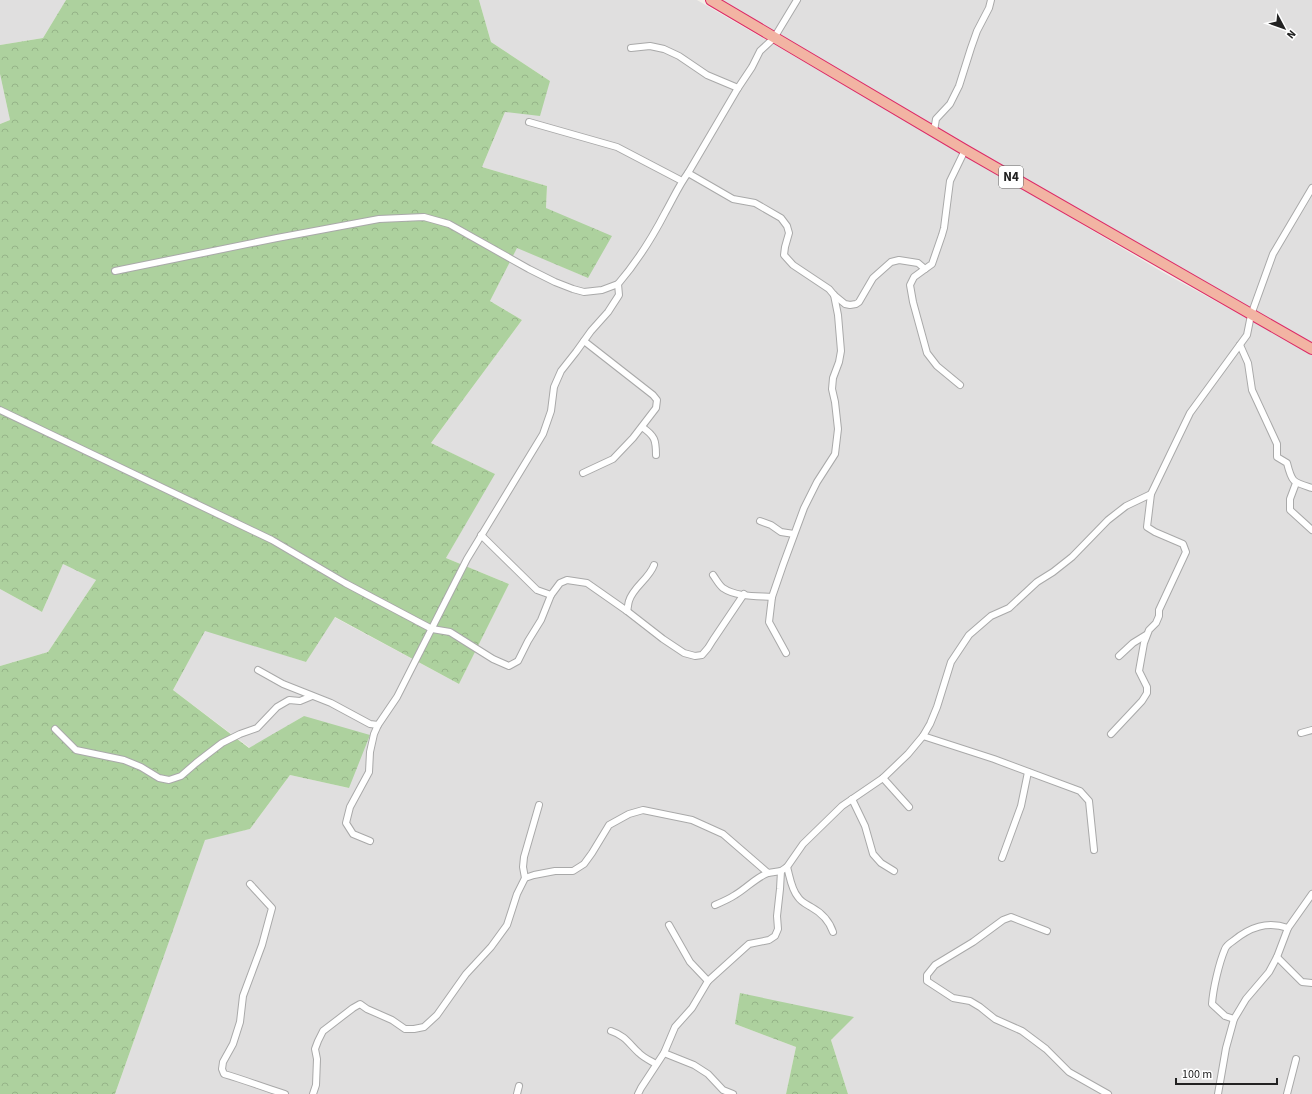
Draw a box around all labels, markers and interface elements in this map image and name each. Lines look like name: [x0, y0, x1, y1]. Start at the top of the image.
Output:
north arrow: [1264, 8, 1304, 48]
text: N: [1283, 27, 1299, 42]
road number: N4: [999, 166, 1023, 188]
scale bar: [1176, 1060, 1277, 1086]
text: 100 m: [1182, 1066, 1212, 1083]

